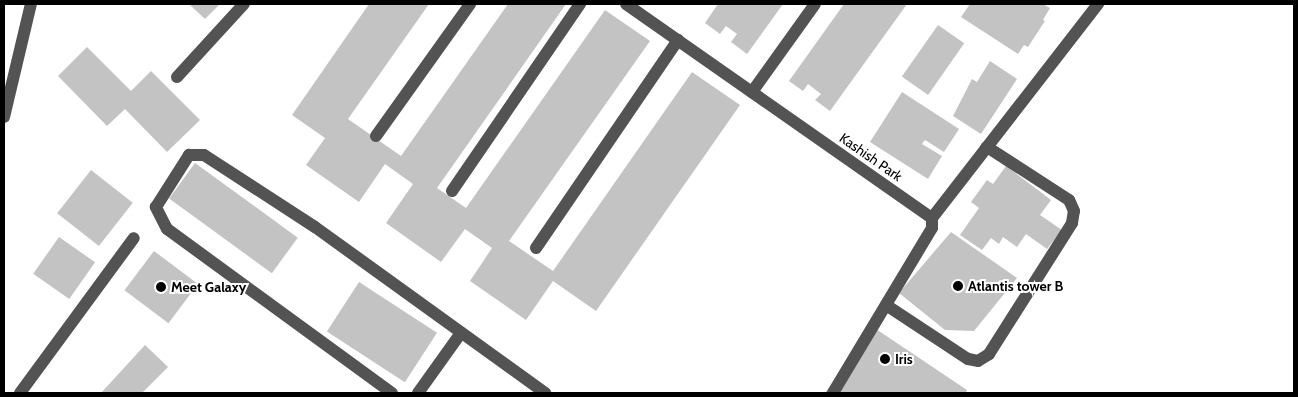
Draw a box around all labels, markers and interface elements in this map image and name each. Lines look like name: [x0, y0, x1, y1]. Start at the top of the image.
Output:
street label: Kashish Park: [836, 129, 906, 185]
place label: Atlantis tower B: [968, 278, 1063, 294]
place label: Meet Galaxy: [171, 279, 246, 295]
marker: Atlantis tower B: [952, 280, 964, 292]
marker: Meet Galaxy: [155, 281, 167, 293]
place label: Iris: [895, 351, 913, 367]
marker: Iris: [879, 353, 891, 365]

